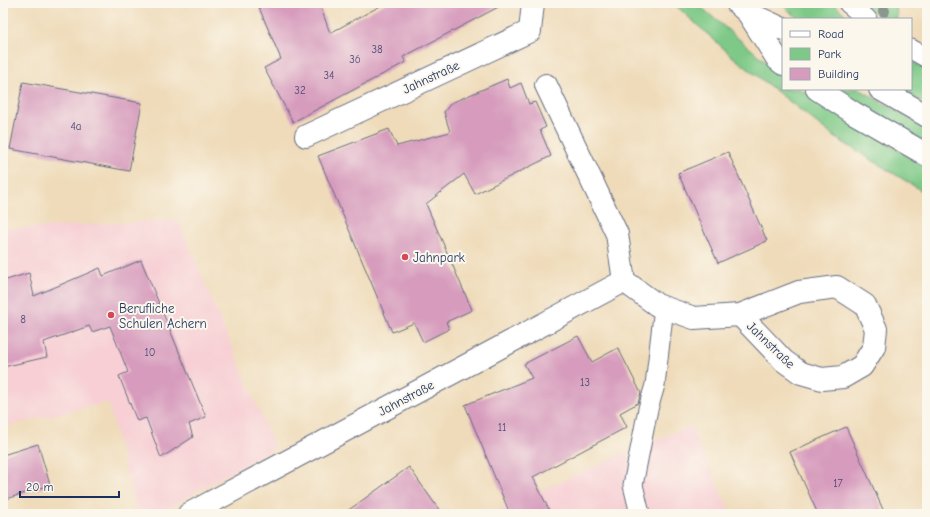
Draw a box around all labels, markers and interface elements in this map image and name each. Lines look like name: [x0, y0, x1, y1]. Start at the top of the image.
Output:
legend: [782, 18, 912, 90]
text: Road: [818, 27, 844, 41]
house number: 38: [371, 43, 383, 56]
text: Park: [818, 47, 841, 61]
house number: 36: [349, 53, 361, 66]
street label: Jahnstraße: [400, 57, 462, 97]
text: Building: [818, 67, 859, 81]
house number: 34: [324, 69, 334, 82]
house number: 32: [294, 84, 306, 97]
house number: 4a: [71, 120, 82, 133]
place label: Jahnpark: [413, 250, 466, 265]
marker: Jahnpark: [400, 252, 410, 262]
place label: Berufliche Schulen Achern: [119, 301, 207, 331]
marker: Berufliche Schulen Achern: [106, 310, 116, 320]
house number: 8: [20, 313, 26, 326]
street label: Jahnstraße: [744, 318, 798, 372]
house number: 10: [144, 346, 156, 359]
house number: 13: [580, 376, 590, 389]
street label: Jahnstraße: [376, 377, 437, 419]
house number: 11: [498, 421, 506, 434]
scale bar: [20, 473, 119, 499]
house number: 17: [833, 477, 843, 490]
text: 20 m: [26, 480, 54, 494]

